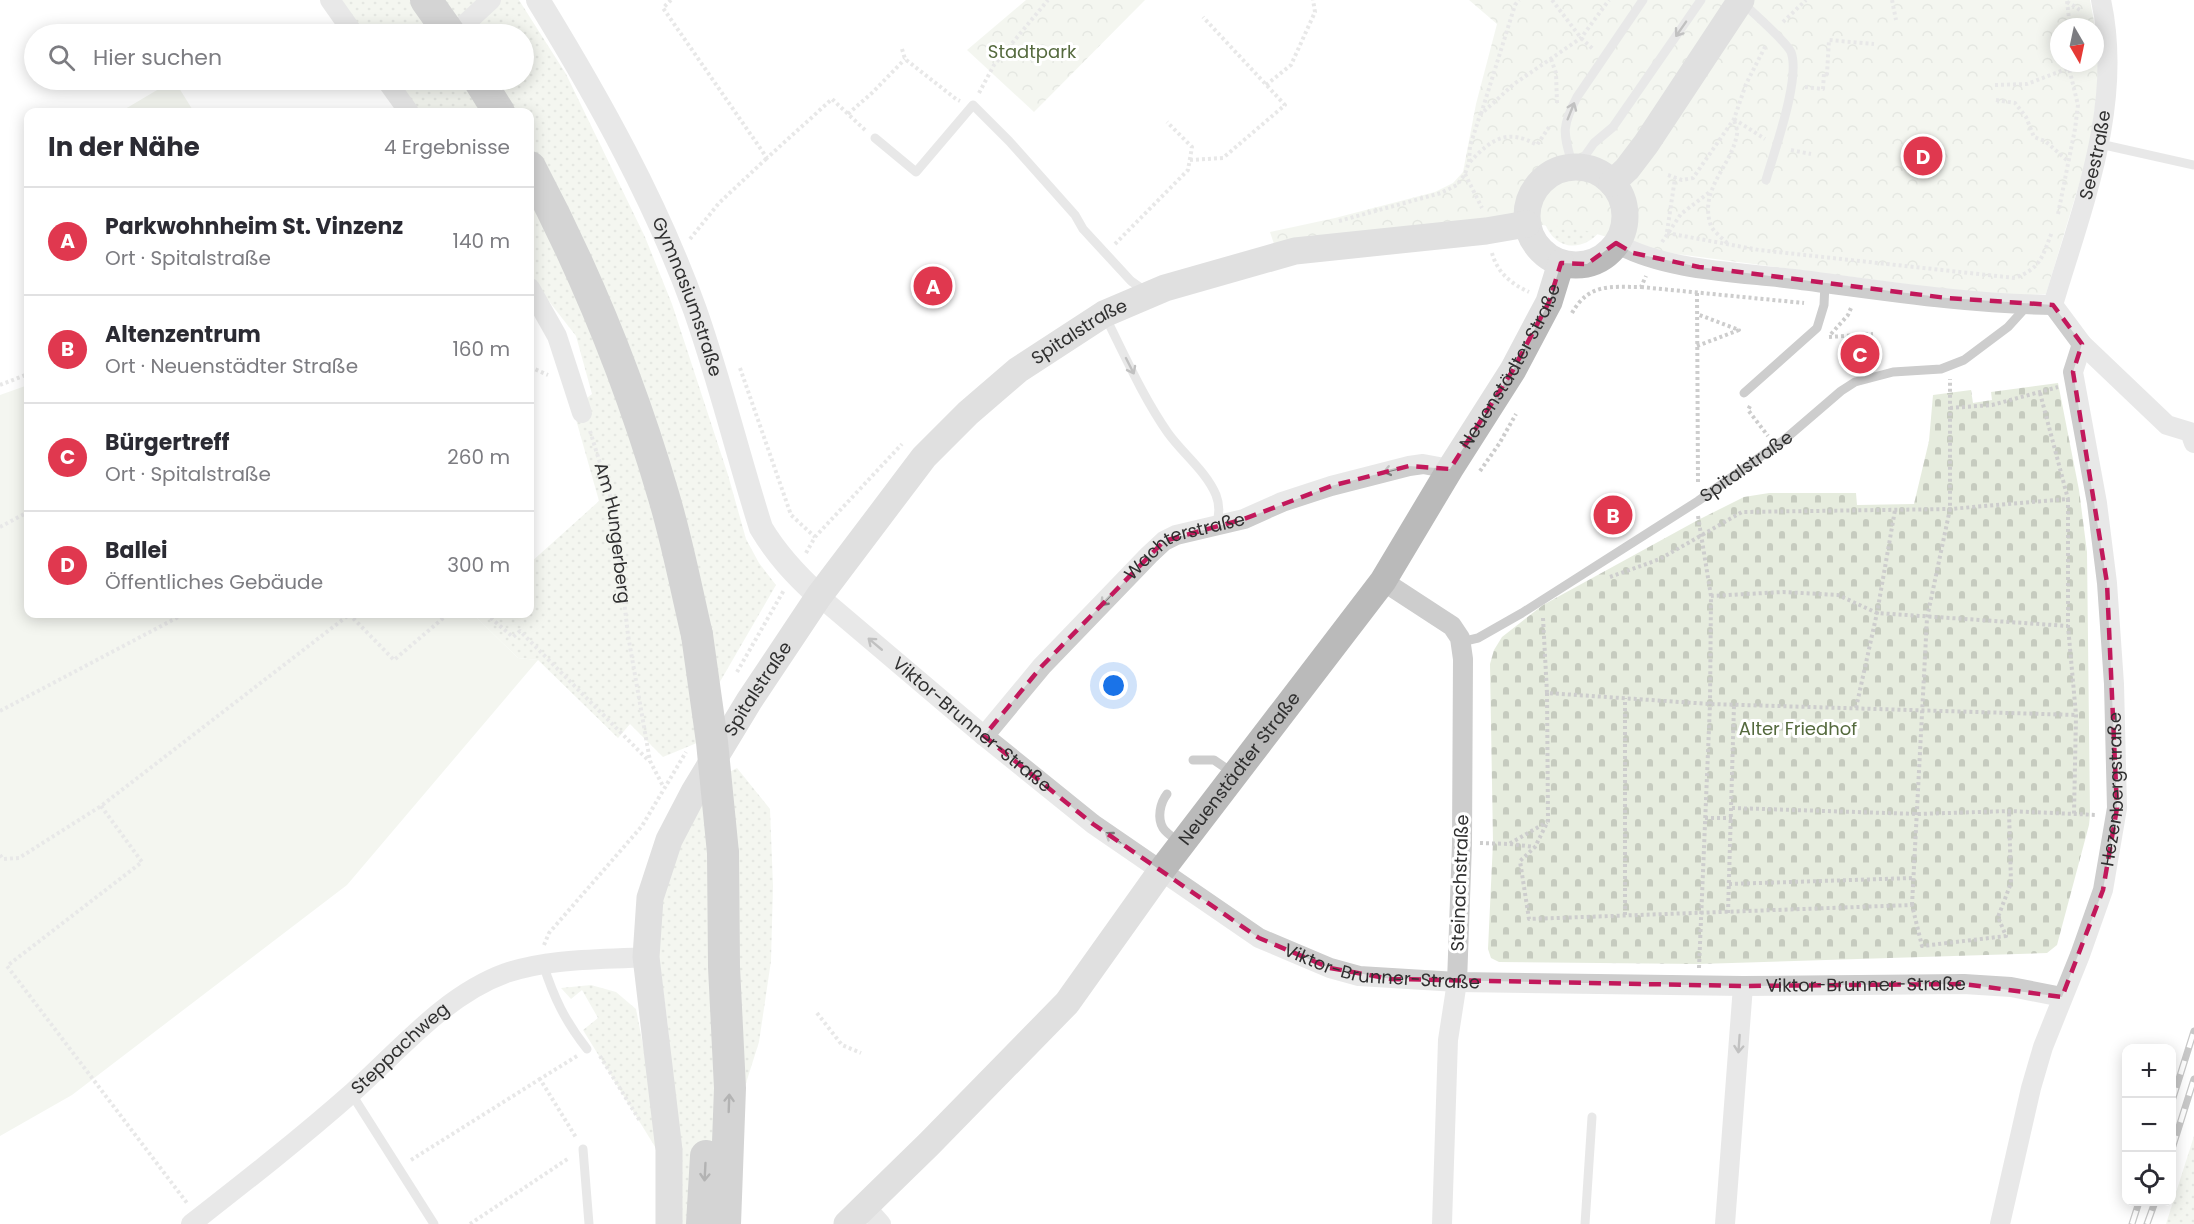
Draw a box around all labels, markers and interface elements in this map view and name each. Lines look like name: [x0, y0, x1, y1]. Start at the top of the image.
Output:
north arrow: [2050, 18, 2104, 72]
one-way arrow: [1675, 20, 1687, 37]
search box: [24, 24, 534, 90]
park label: Stadtpark: [988, 39, 1077, 64]
icon: search: [45, 41, 78, 74]
text: Hier suchen: [93, 42, 222, 73]
one-way arrow: [1566, 102, 1577, 120]
street label: Seestraße: [2073, 108, 2116, 203]
text: In der Nähe: [48, 129, 200, 165]
text: 4 Ergebnisse: [384, 133, 510, 161]
pin: D: [1904, 134, 1942, 178]
text: Parkwohnheim St. Vinzenz: [105, 211, 403, 242]
street label: Gymnasiumstraße: [646, 213, 729, 379]
text: A: [60, 227, 75, 255]
text: 140 m: [453, 227, 510, 255]
text: Ort · Spitalstraße: [105, 244, 271, 272]
pin: A: [914, 264, 952, 308]
street label: Neuenstädter Straße: [1453, 280, 1566, 454]
street label: Spitalstraße: [1026, 293, 1131, 370]
text: Altenzentrum: [105, 319, 261, 350]
pin: C: [1840, 332, 1880, 376]
text: B: [61, 335, 74, 363]
text: 160 m: [452, 335, 510, 363]
text: Ort · Neuenstädter Straße: [105, 352, 358, 380]
one-way arrow: [1124, 357, 1136, 374]
street label: Spitalstraße: [1695, 425, 1798, 508]
text: Bürgertreff: [105, 427, 229, 458]
text: C: [60, 443, 75, 471]
text: 260 m: [447, 443, 510, 471]
street label: Am Hungerberg: [588, 459, 637, 605]
text: Ort · Spitalstraße: [105, 460, 271, 488]
one-way arrow: [1383, 465, 1402, 477]
pin: B: [1594, 492, 1632, 538]
street label: Wachterstraße: [1118, 506, 1247, 585]
text: Ballei: [105, 535, 167, 566]
text: D: [60, 551, 75, 579]
text: 300 m: [447, 551, 510, 579]
text: Öffentliches Gebäude: [105, 568, 323, 596]
one-way arrow: [1099, 591, 1114, 606]
street label: Spitalstraße: [718, 636, 797, 741]
one-way arrow: [868, 637, 883, 651]
street label: Viktor-Brunner-Straße: [887, 651, 1057, 798]
your location: [1099, 671, 1128, 700]
street label: Neuenstädter Straße: [1172, 686, 1306, 850]
street label: Hezenbergstraße: [2094, 712, 2129, 868]
park label: Alter Friedhof: [1739, 716, 1857, 741]
street label: Steinachstraße: [1445, 814, 1474, 952]
one-way arrow: [1106, 832, 1122, 844]
street label: Viktor-Brunner-Straße: [1280, 937, 1480, 994]
street label: Viktor-Brunner-Straße: [1766, 971, 1966, 998]
street label: Steppachweg: [345, 996, 454, 1100]
one-way arrow: [1733, 1034, 1744, 1054]
map controls: [2122, 1044, 2176, 1206]
button: +: [2122, 1044, 2176, 1098]
one-way arrow: [724, 1093, 735, 1113]
button: −: [2122, 1098, 2176, 1152]
button: locate: [2122, 1152, 2176, 1206]
one-way arrow: [699, 1161, 710, 1181]

